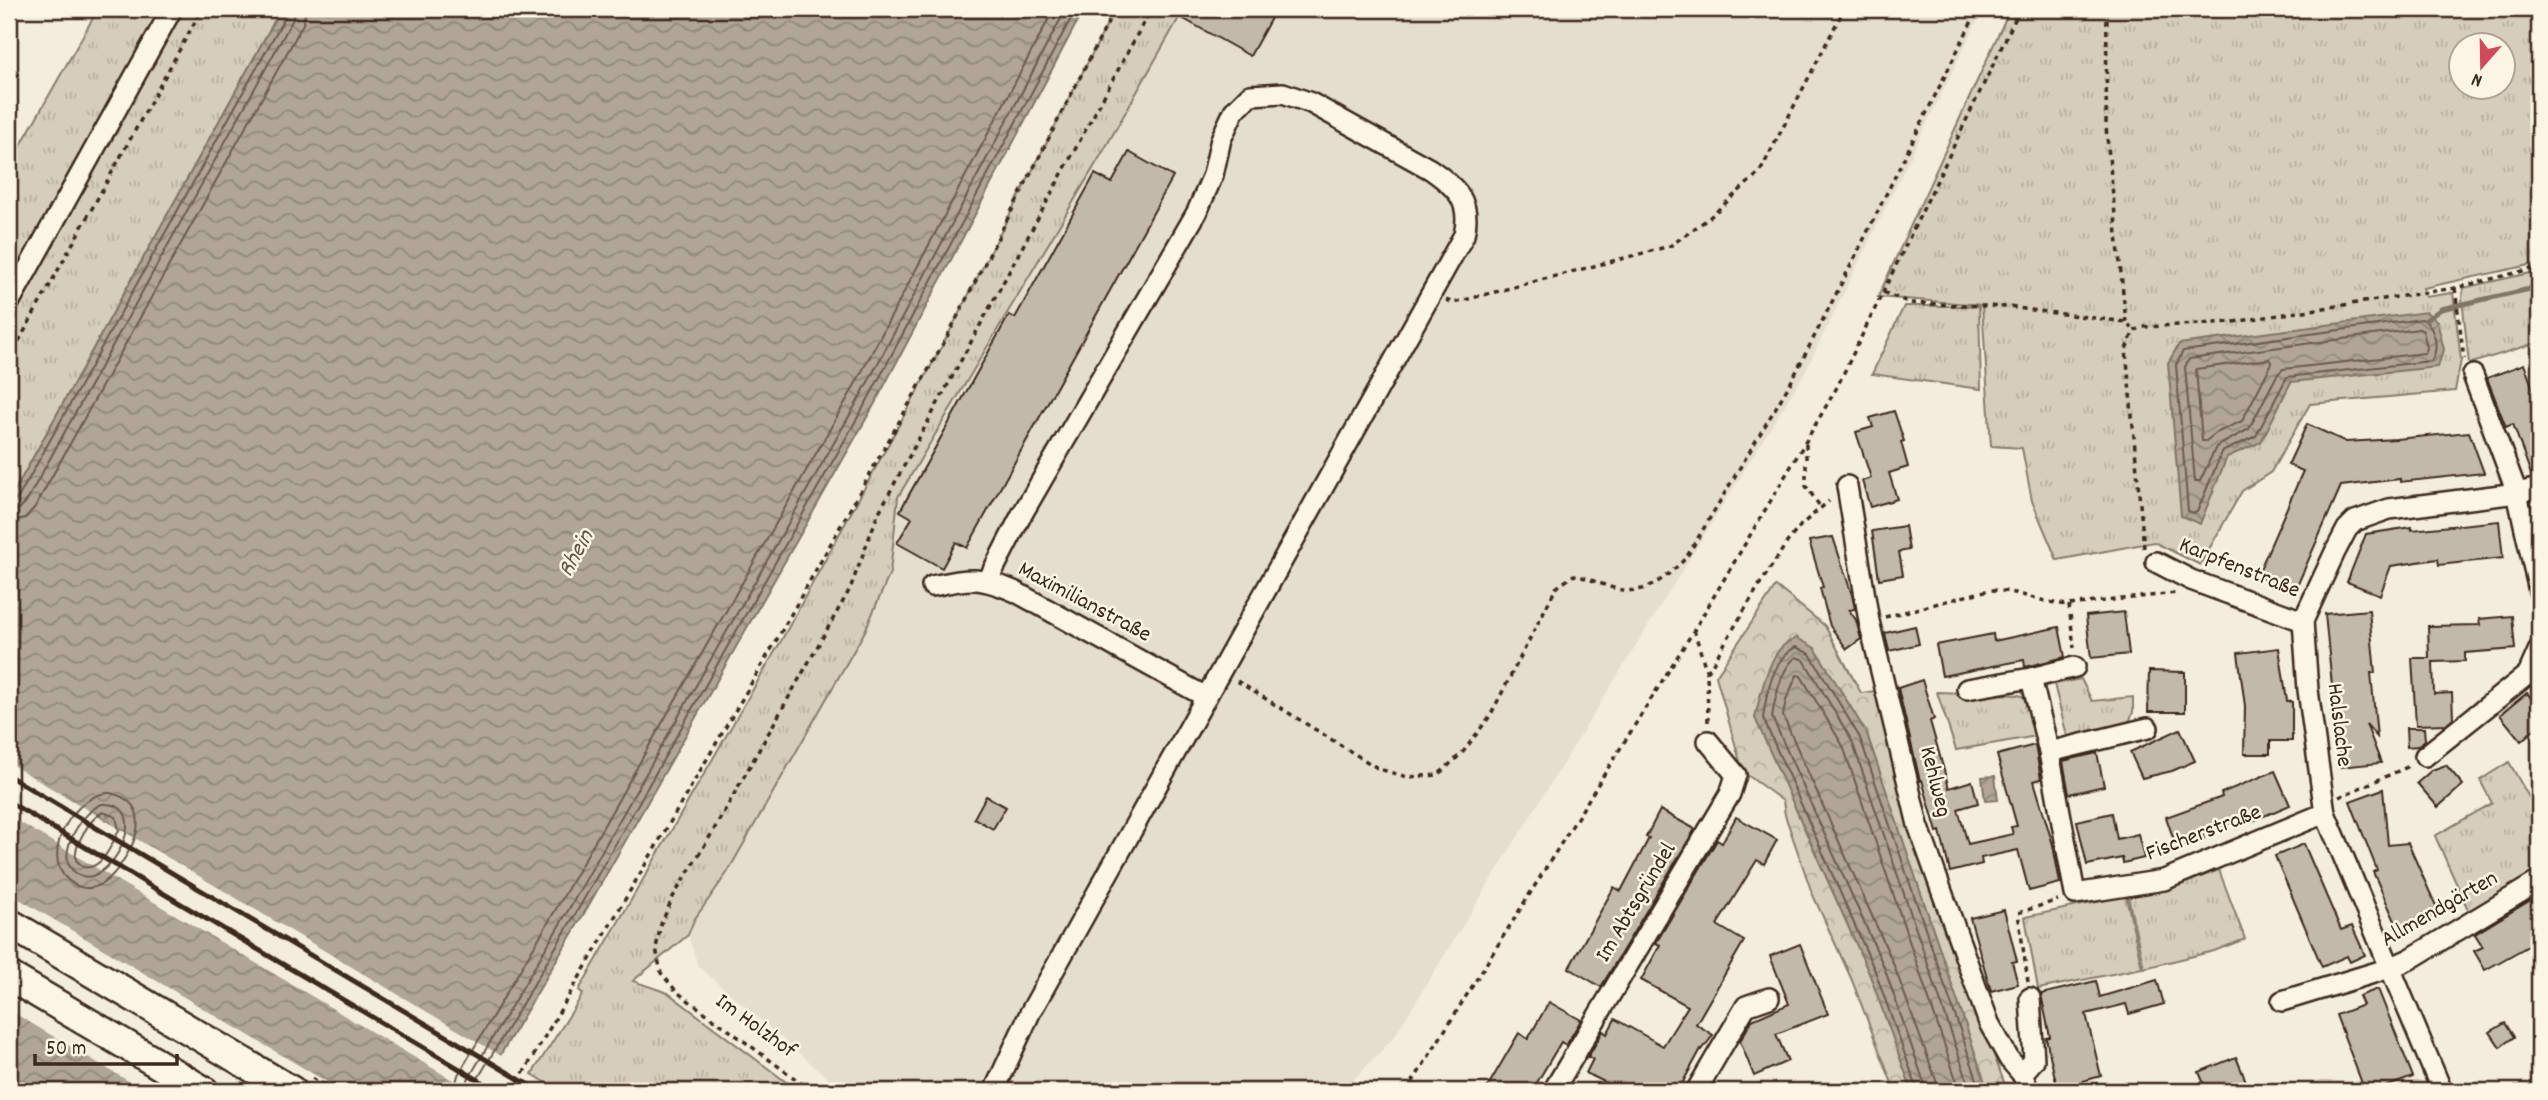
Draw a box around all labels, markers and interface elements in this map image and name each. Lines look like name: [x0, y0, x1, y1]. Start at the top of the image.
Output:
north arrow: [2446, 32, 2516, 102]
text: N: [2468, 64, 2486, 93]
water label: Rhein: [550, 524, 604, 584]
street label: Karpfenstraße: [2174, 530, 2304, 608]
street label: Maximilianstraße: [1012, 554, 1156, 652]
street label: Halslache: [2317, 681, 2359, 769]
street label: Kehlweg: [1909, 743, 1959, 821]
street label: Fischerstraße: [2142, 797, 2266, 871]
street label: Im Abtsgründel: [1588, 836, 1686, 969]
street label: Allmendgärten: [2375, 863, 2505, 957]
street label: Im Holzhof: [708, 986, 803, 1068]
scale bar: [35, 1023, 177, 1067]
text: 50 m: [46, 1035, 86, 1065]

